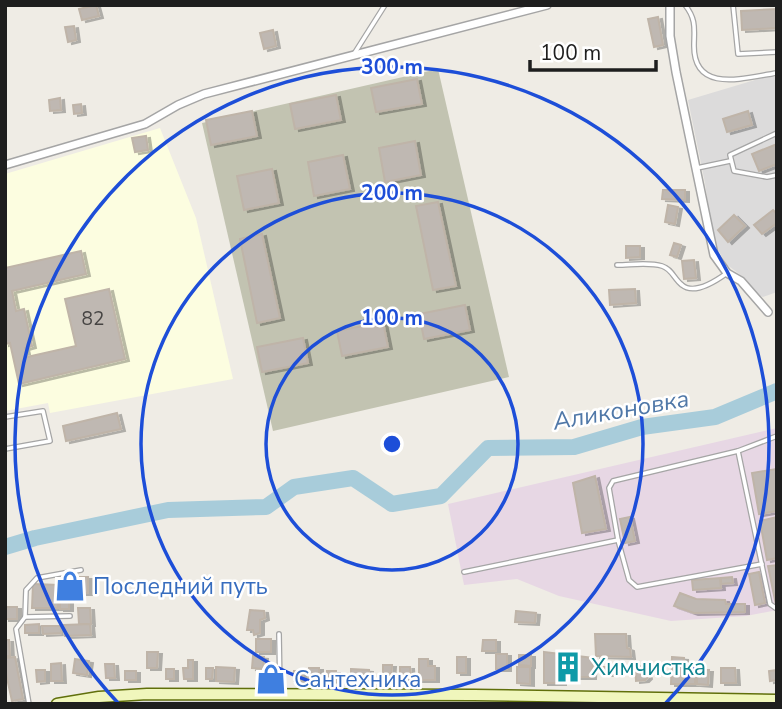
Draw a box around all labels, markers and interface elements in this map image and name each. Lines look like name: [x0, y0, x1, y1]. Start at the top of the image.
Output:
scale bar: [530, 28, 656, 72]
text: 100 m: [540, 39, 601, 67]
text: 300 m: [361, 53, 423, 81]
text: 200 m: [361, 179, 423, 207]
text: 100 m: [361, 304, 423, 332]
house number: 82: [82, 306, 104, 332]
water label: Аликоновка: [549, 382, 692, 438]
centre of rings: [380, 432, 404, 456]
shop icon: Последний путь: [53, 569, 87, 603]
place label: Последний путь: [93, 571, 268, 602]
building icon: Химчистка: [551, 650, 585, 684]
place label: Химчистка: [591, 652, 706, 683]
shop icon: Сантехника: [254, 662, 288, 696]
place label: Сантехника: [294, 664, 421, 695]

